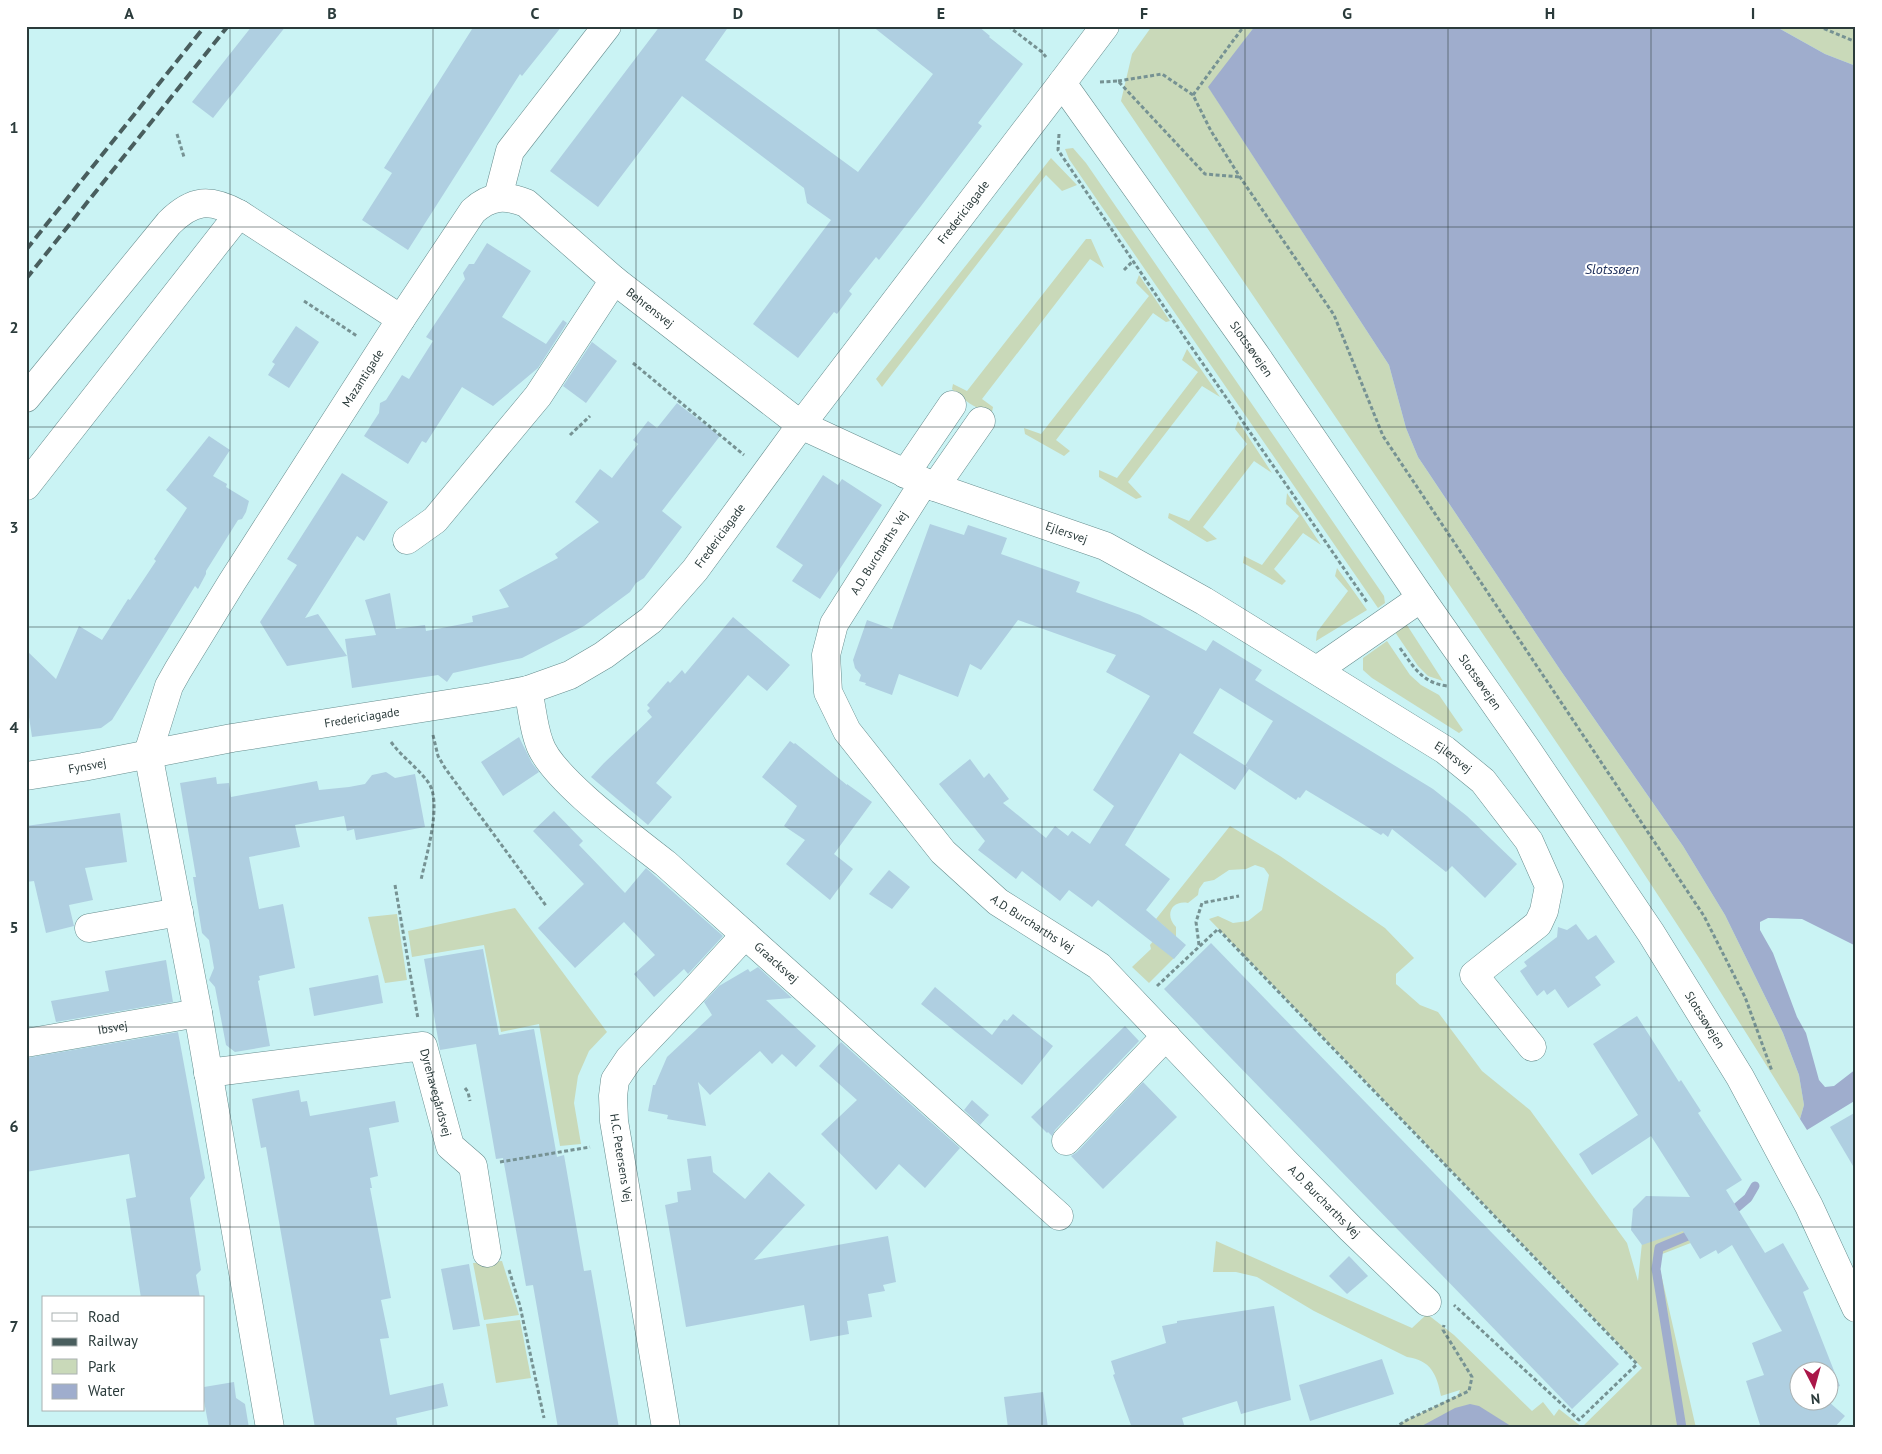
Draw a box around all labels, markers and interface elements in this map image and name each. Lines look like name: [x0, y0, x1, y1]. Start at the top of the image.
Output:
text: A: [124, 3, 134, 23]
text: B: [327, 3, 337, 23]
text: C: [531, 3, 540, 23]
text: D: [733, 3, 743, 23]
text: E: [937, 3, 945, 23]
text: F: [1140, 3, 1148, 23]
text: G: [1342, 3, 1352, 23]
text: H: [1545, 3, 1555, 23]
text: I: [1751, 3, 1755, 23]
text: 1: [9, 117, 19, 137]
street label: Fredericiagade: [934, 177, 992, 247]
water label: Slotssøen: [1585, 260, 1639, 278]
street label: Behrensvej: [623, 284, 677, 331]
text: 2: [9, 317, 19, 337]
street label: Slotssøvejen: [1227, 318, 1276, 380]
street label: Mazantigade: [338, 346, 387, 410]
street label: Fredericiagade: [691, 500, 748, 571]
street label: A.D. Burcharths Vej: [847, 508, 910, 597]
text: 3: [9, 517, 19, 537]
street label: Ejlersvej: [1044, 518, 1090, 546]
street label: Slotssøvejen: [1456, 651, 1505, 713]
street label: Fredericiagade: [323, 704, 400, 730]
text: 4: [9, 717, 19, 737]
street label: Ejlersvej: [1432, 737, 1475, 776]
street label: Fynsvej: [67, 755, 107, 776]
street label: A.D. Burcharths Vej: [988, 891, 1077, 955]
text: 5: [9, 917, 19, 937]
street label: Graacksvej: [751, 939, 802, 986]
street label: Slotssøvejen: [1682, 988, 1729, 1051]
street label: Ibsvej: [97, 1017, 129, 1037]
street label: Dyrehavegårdsvej: [417, 1047, 455, 1138]
street label: H.C. Petersens Vej: [607, 1112, 636, 1203]
text: 6: [9, 1116, 19, 1136]
street label: A.D. Burcharths Vej: [1285, 1162, 1364, 1241]
legend: [42, 1296, 205, 1412]
text: Road: [88, 1307, 120, 1326]
text: 7: [9, 1316, 19, 1336]
text: Railway: [88, 1331, 138, 1350]
text: Park: [88, 1357, 116, 1376]
north arrow: [1790, 1362, 1840, 1412]
text: Water: [88, 1381, 125, 1400]
text: N: [1810, 1389, 1821, 1408]

